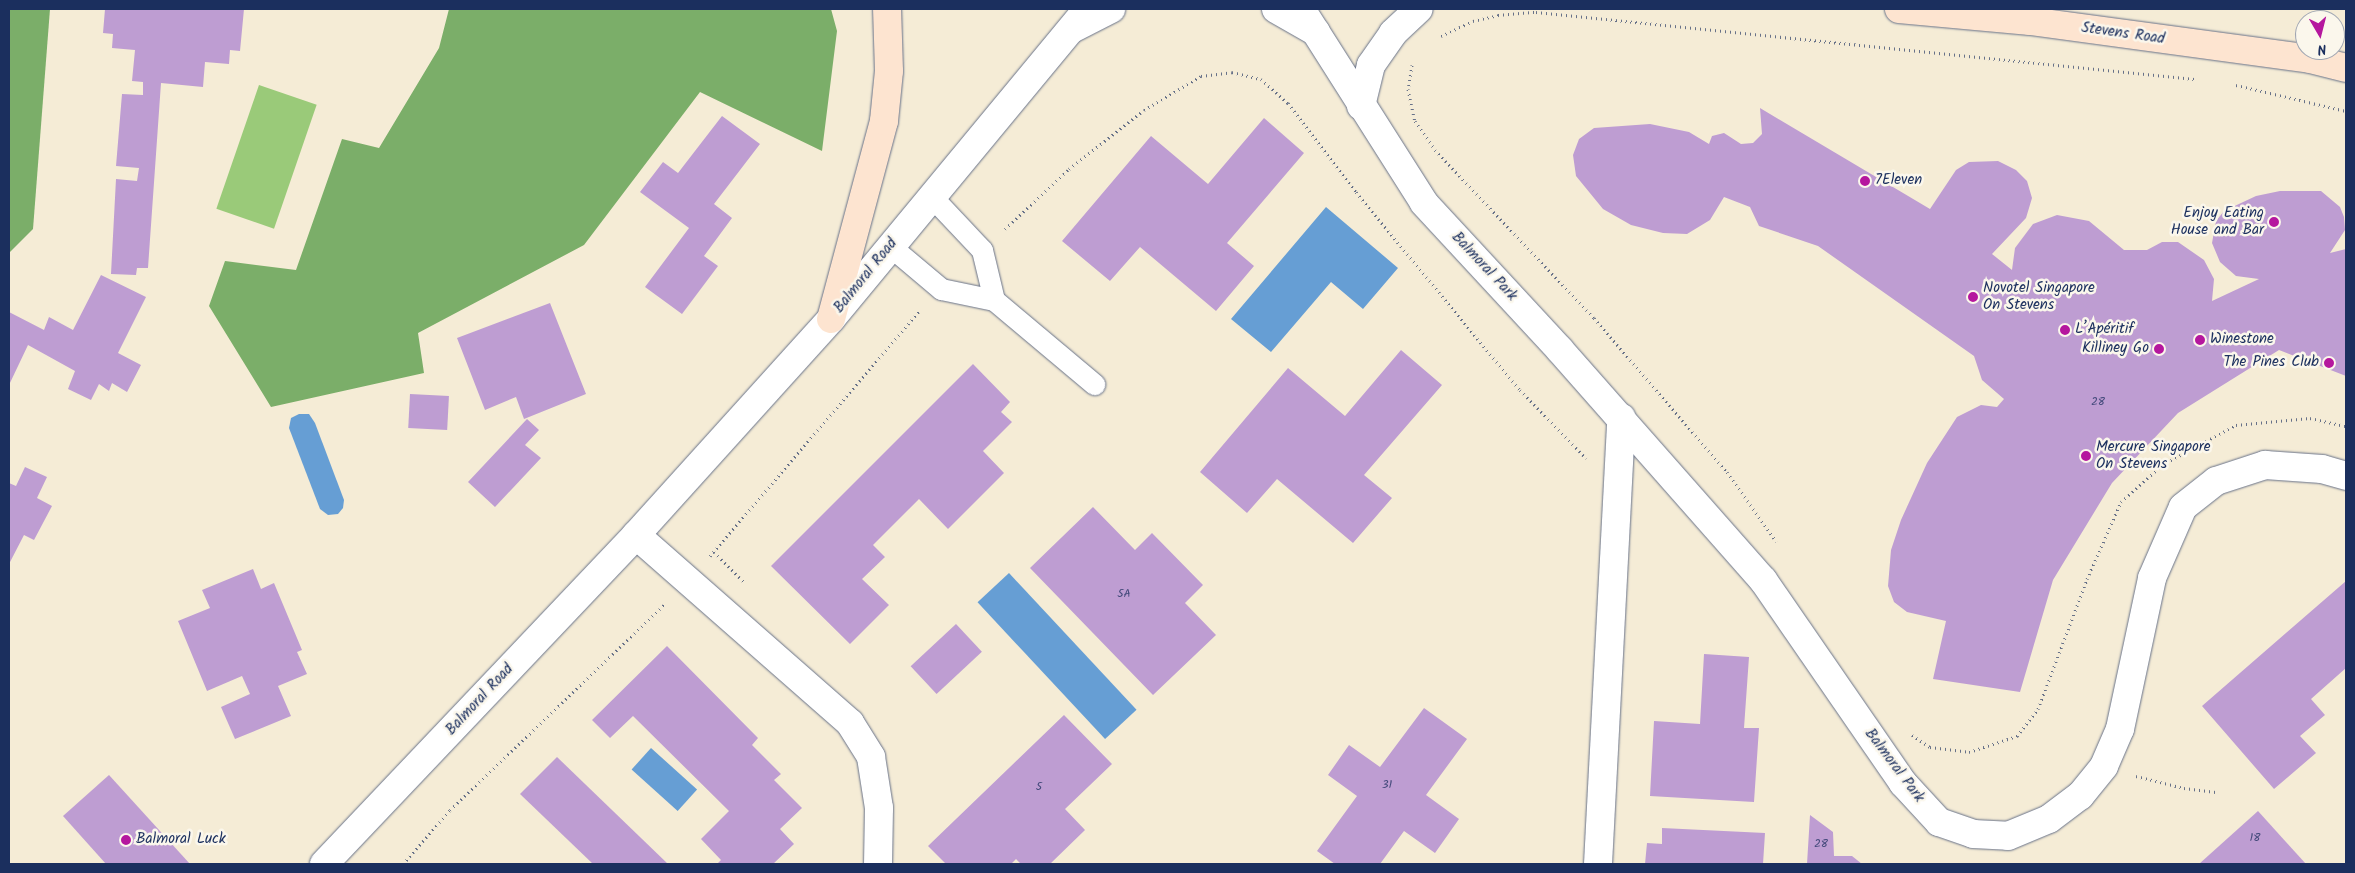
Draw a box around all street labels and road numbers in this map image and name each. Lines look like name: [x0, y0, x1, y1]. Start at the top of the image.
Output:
street label: Stevens Road: [2080, 19, 2166, 49]
street label: Balmoral Park: [1447, 229, 1521, 305]
street label: Balmoral Road: [830, 235, 902, 317]
street label: Balmoral Road: [442, 661, 518, 739]
street label: Balmoral Park: [1860, 725, 1928, 807]

